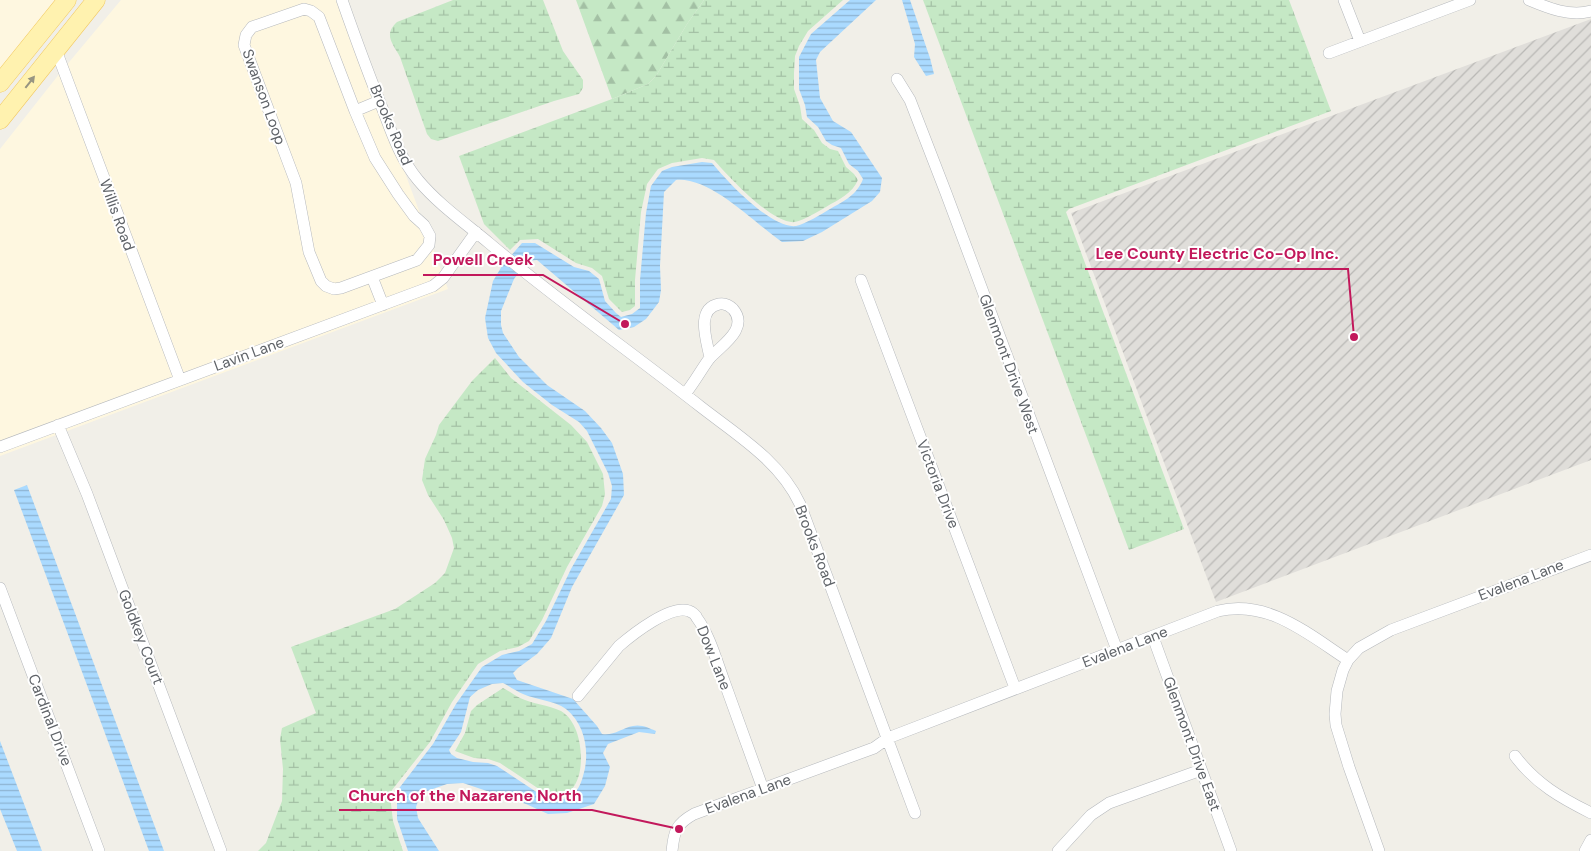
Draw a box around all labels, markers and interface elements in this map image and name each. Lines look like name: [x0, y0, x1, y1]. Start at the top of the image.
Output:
street label: Swanson Loop: [237, 46, 291, 148]
one-way arrow: [25, 76, 36, 89]
street label: Brooks Road: [365, 82, 417, 168]
street label: Willis Road: [95, 176, 139, 254]
callout: Lee County Electric Co-Op Inc.: [1085, 238, 1348, 269]
text: Lee County Electric Co-Op Inc.: [1096, 243, 1338, 264]
callout: Powell Creek: [423, 244, 543, 275]
text: Powell Creek: [433, 249, 534, 270]
street label: Glenmont Drive West: [974, 291, 1044, 437]
street label: Lavin Lane: [211, 332, 287, 376]
street label: Victoria Drive: [912, 437, 964, 531]
street label: Brooks Road: [790, 502, 840, 590]
street label: Evalena Lane: [1475, 555, 1567, 605]
street label: Goldkey Court: [114, 587, 168, 687]
street label: Evalena Lane: [1079, 622, 1171, 672]
street label: Dow Lane: [692, 623, 736, 693]
street label: Cardinal Drive: [23, 671, 77, 769]
street label: Glenmont Drive East: [1158, 674, 1226, 814]
street label: Evalena Lane: [702, 769, 794, 819]
callout: Church of the Nazarene North: [339, 779, 592, 810]
text: Church of the Nazarene North: [348, 785, 582, 806]

